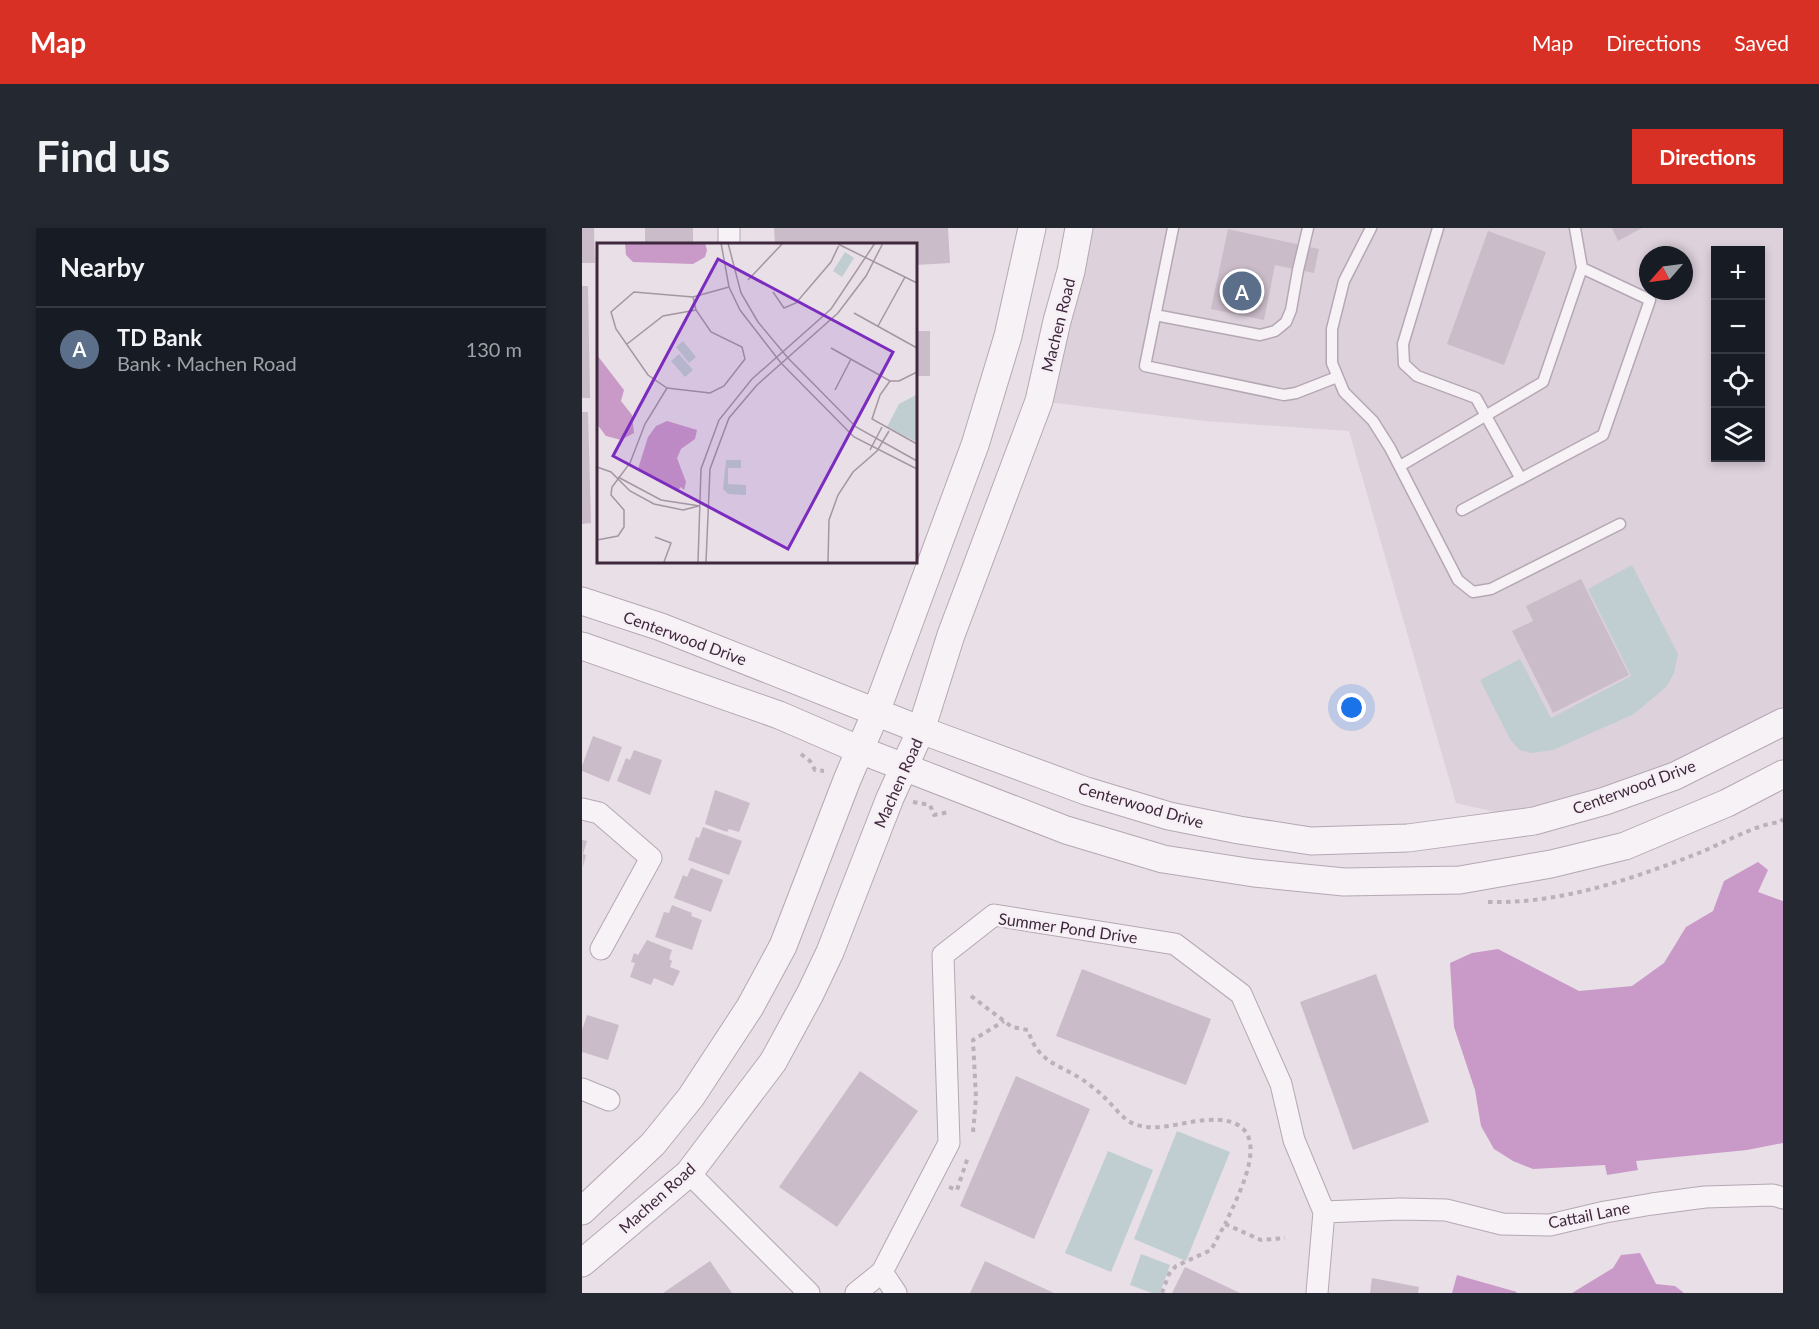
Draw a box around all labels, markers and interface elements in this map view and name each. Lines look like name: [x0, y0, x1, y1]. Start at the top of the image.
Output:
text: Map: [30, 25, 86, 59]
text: Map: [1532, 30, 1573, 55]
text: Directions: [1606, 30, 1701, 55]
text: Saved: [1734, 30, 1789, 55]
button: Directions: [1632, 129, 1783, 184]
text: Find us: [36, 131, 170, 181]
inset map: [597, 243, 916, 562]
north arrow: [1639, 246, 1693, 300]
map controls: [1711, 246, 1765, 462]
button: +: [1711, 246, 1765, 300]
text: Nearby: [60, 251, 145, 283]
pin: A: [1222, 268, 1262, 314]
street label: Machen Road: [1037, 276, 1078, 374]
button: −: [1711, 300, 1765, 354]
text: TD Bank: [117, 324, 202, 351]
text: A: [73, 337, 86, 361]
text: 130 m: [466, 337, 522, 361]
text: Bank · Machen Road: [117, 351, 297, 375]
button: locate: [1711, 354, 1765, 408]
button: layers: [1711, 408, 1765, 462]
street label: Centerwood Drive: [621, 606, 749, 669]
your location: [1337, 693, 1366, 722]
street label: Machen Road: [869, 735, 926, 831]
street label: Centerwood Drive: [1570, 755, 1698, 818]
street label: Centerwood Drive: [1076, 778, 1206, 832]
street label: Summer Pond Drive: [997, 908, 1139, 947]
street label: Machen Road: [615, 1158, 699, 1237]
street label: Cattail Lane: [1547, 1197, 1631, 1232]

